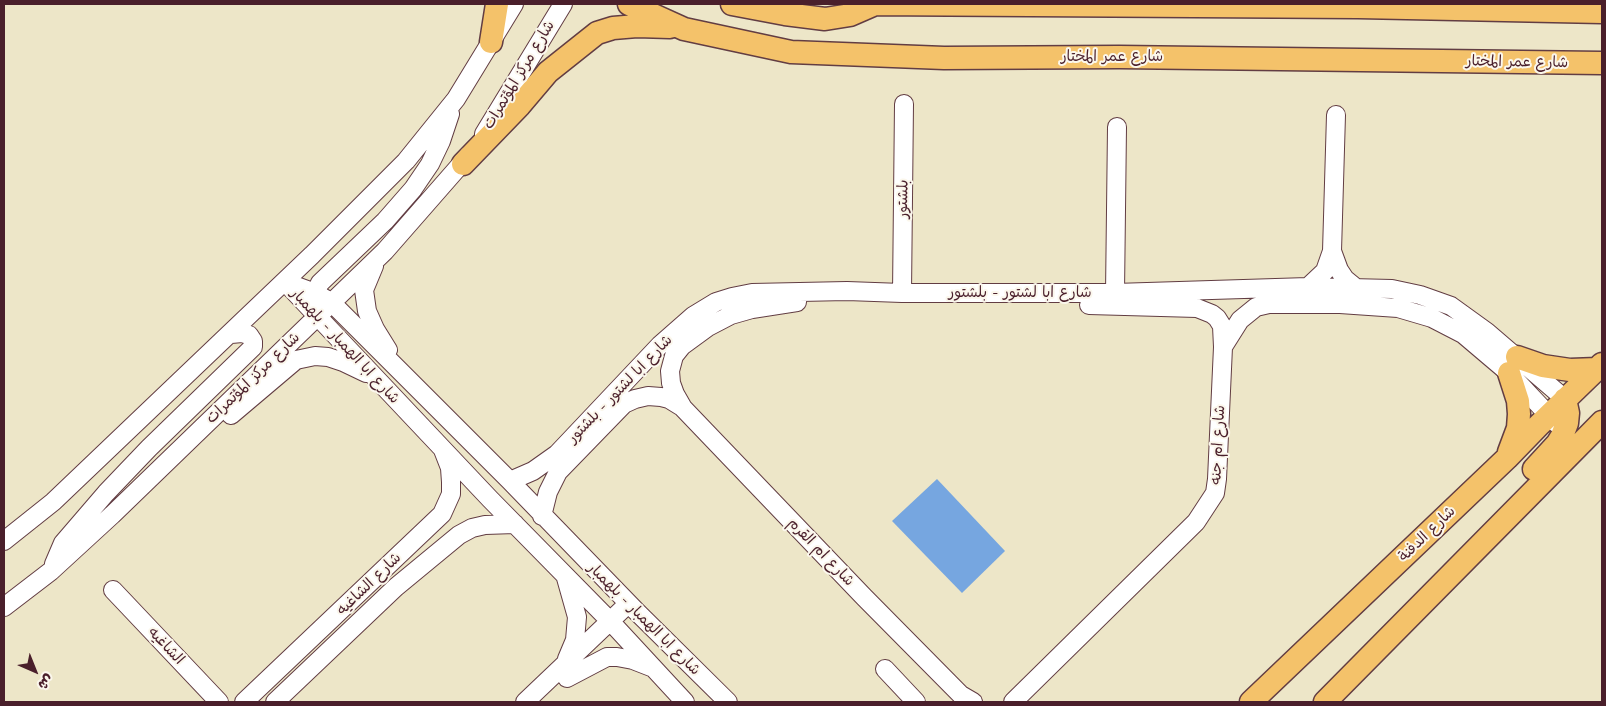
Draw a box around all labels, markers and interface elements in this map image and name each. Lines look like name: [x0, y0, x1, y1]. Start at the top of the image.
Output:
street label: شارع مركز المؤتمرات: [480, 17, 558, 133]
street label: شارع عمر المختار: [1061, 48, 1163, 66]
street label: شارع عمر المختار: [1466, 52, 1568, 72]
street label: بلشتور: [894, 180, 912, 218]
street label: شارع ابا الهمبار - بلهمبار: [287, 284, 403, 408]
street label: شارع ابا لشتور - بلشتور: [948, 284, 1092, 302]
street label: شارع مركز المؤتمرات: [202, 329, 304, 427]
street label: شارع ابا لشتور - بلشتور: [564, 331, 676, 447]
street label: شارع ام جنه: [1207, 405, 1229, 485]
street label: شارع الدفنة: [1395, 502, 1459, 566]
street label: شارع ام القرم: [784, 514, 858, 590]
street label: شارع الشاغيه: [333, 549, 405, 619]
street label: شارع ابا الهمبار - بلهمبار: [584, 559, 704, 679]
street label: الشاغيه: [144, 623, 188, 669]
north arrow: [10, 646, 60, 696]
text: ش: [34, 671, 57, 694]

